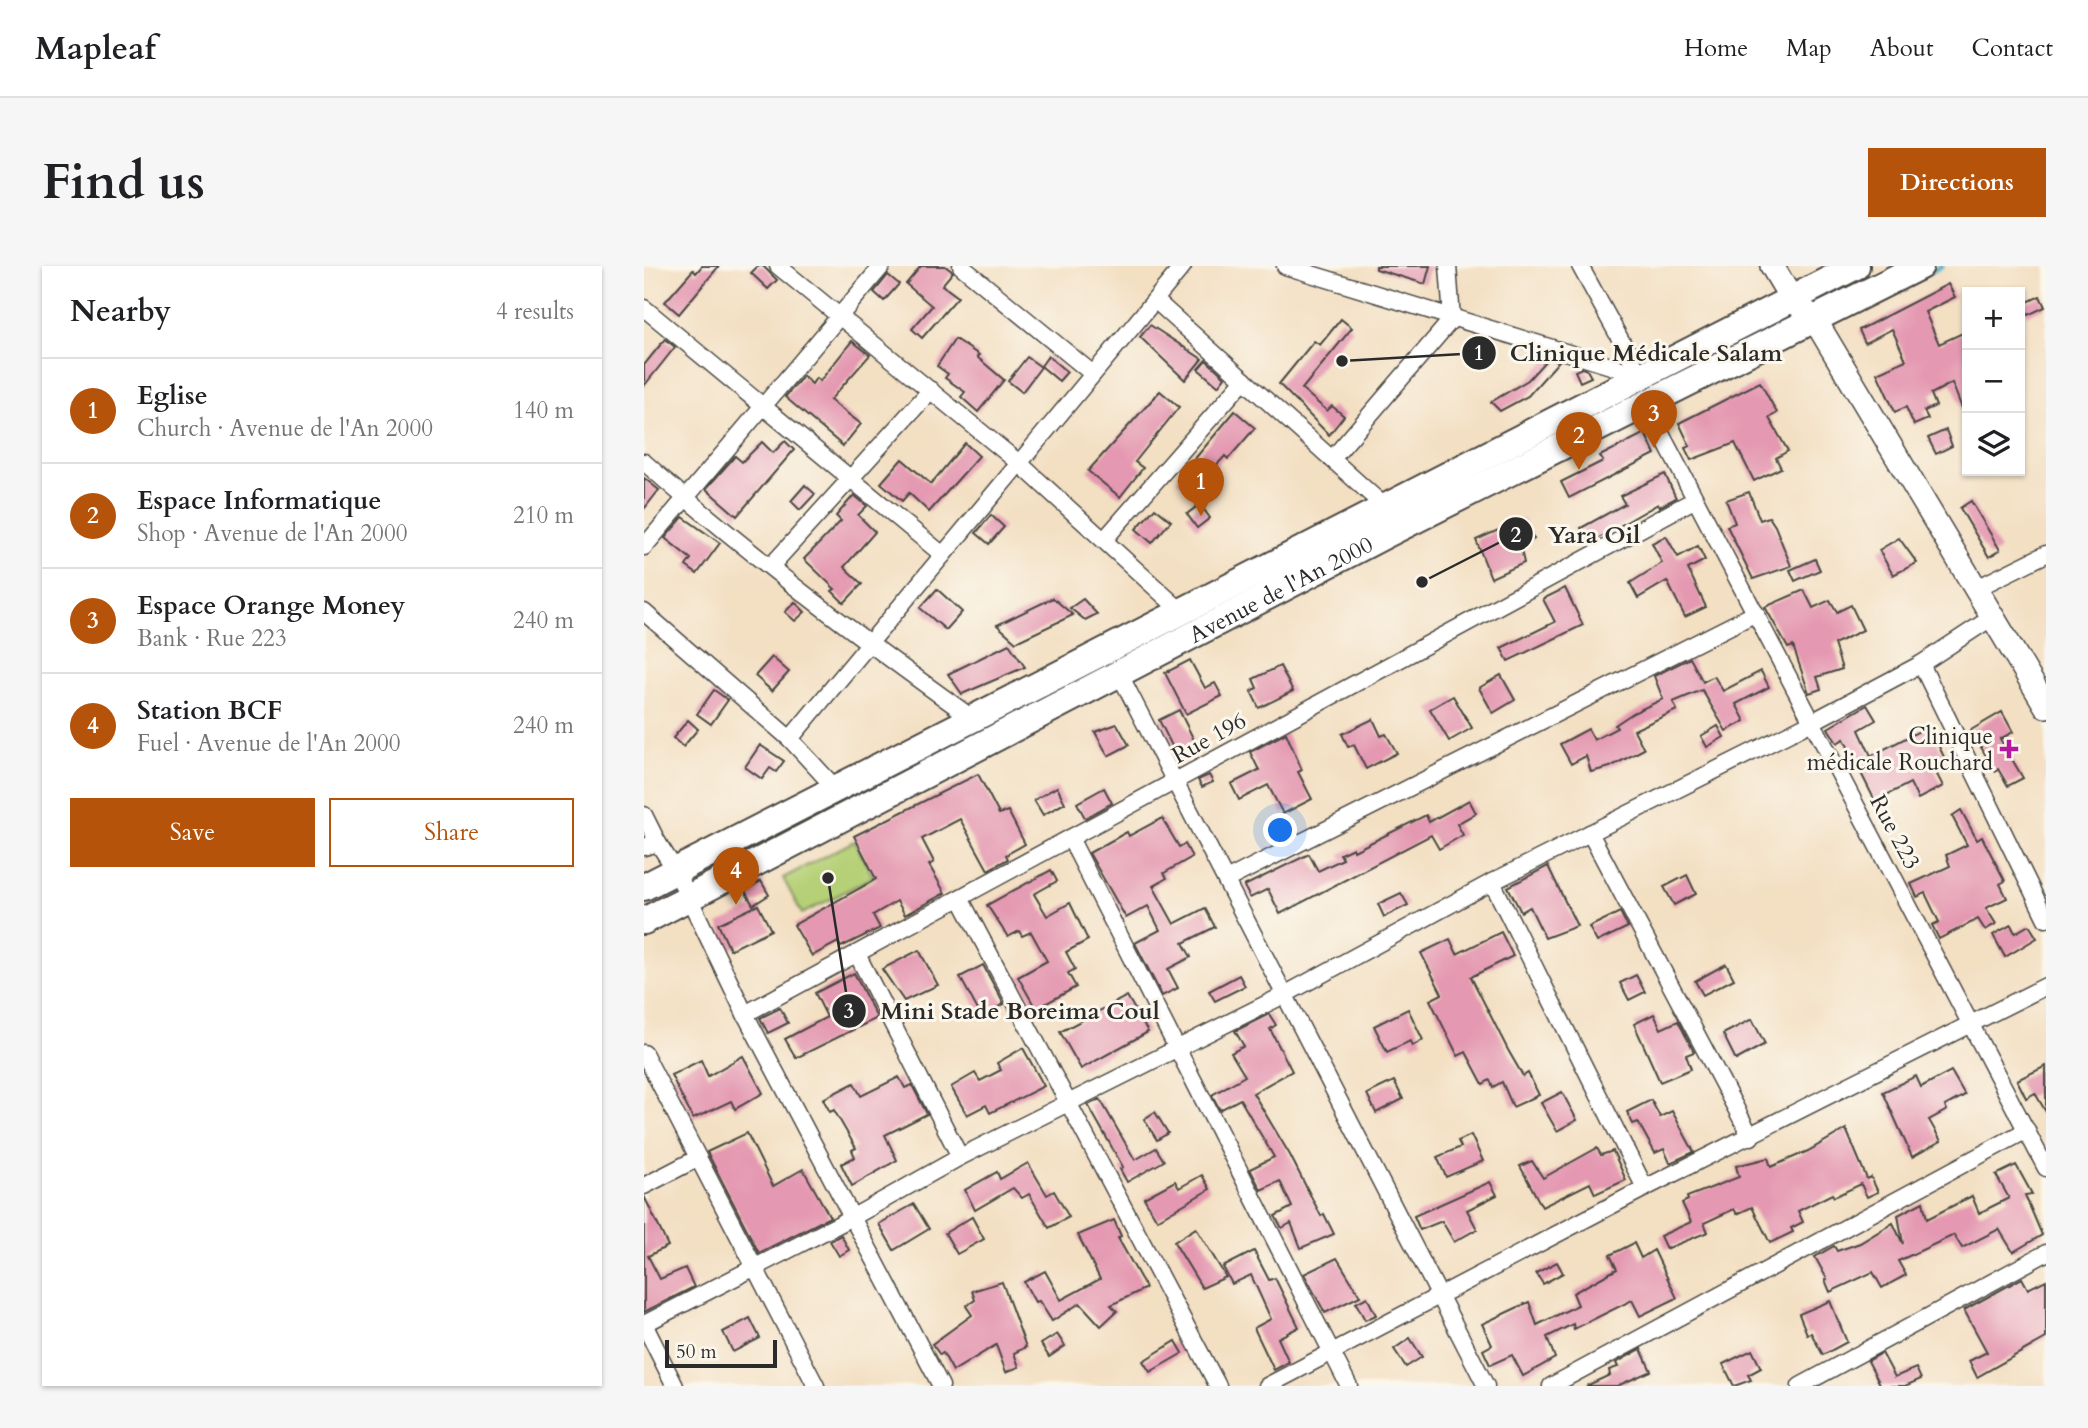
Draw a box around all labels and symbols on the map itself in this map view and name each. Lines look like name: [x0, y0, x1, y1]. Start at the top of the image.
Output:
callout: Clinique Médicale Salam: [1461, 330, 1797, 375]
text: Clinique Médicale Salam: [1510, 337, 1783, 370]
text: 1: [1474, 339, 1484, 368]
pin: 3: [1631, 390, 1677, 448]
pin: 2: [1556, 412, 1602, 470]
pin: 1: [1178, 458, 1224, 516]
callout: Yara Oil: [1499, 512, 1654, 557]
text: Yara Oil: [1548, 519, 1640, 552]
text: 2: [1511, 521, 1522, 550]
street label: Avenue de l'An 2000: [1183, 529, 1378, 650]
street label: Rue 196: [1166, 705, 1252, 771]
place label: Clinique médicale Rouchard: [1807, 721, 1994, 778]
marker: Clinique médicale Rouchard: [1999, 739, 2019, 759]
street label: Rue 223: [1862, 789, 1928, 875]
your location: [1263, 813, 1297, 847]
pin: 4: [713, 847, 759, 905]
callout: Mini Stade Boreima Coul: [831, 988, 1174, 1033]
text: Mini Stade Boreima Coul: [880, 995, 1160, 1028]
text: 3: [844, 997, 854, 1026]
scale bar: [665, 1337, 777, 1369]

